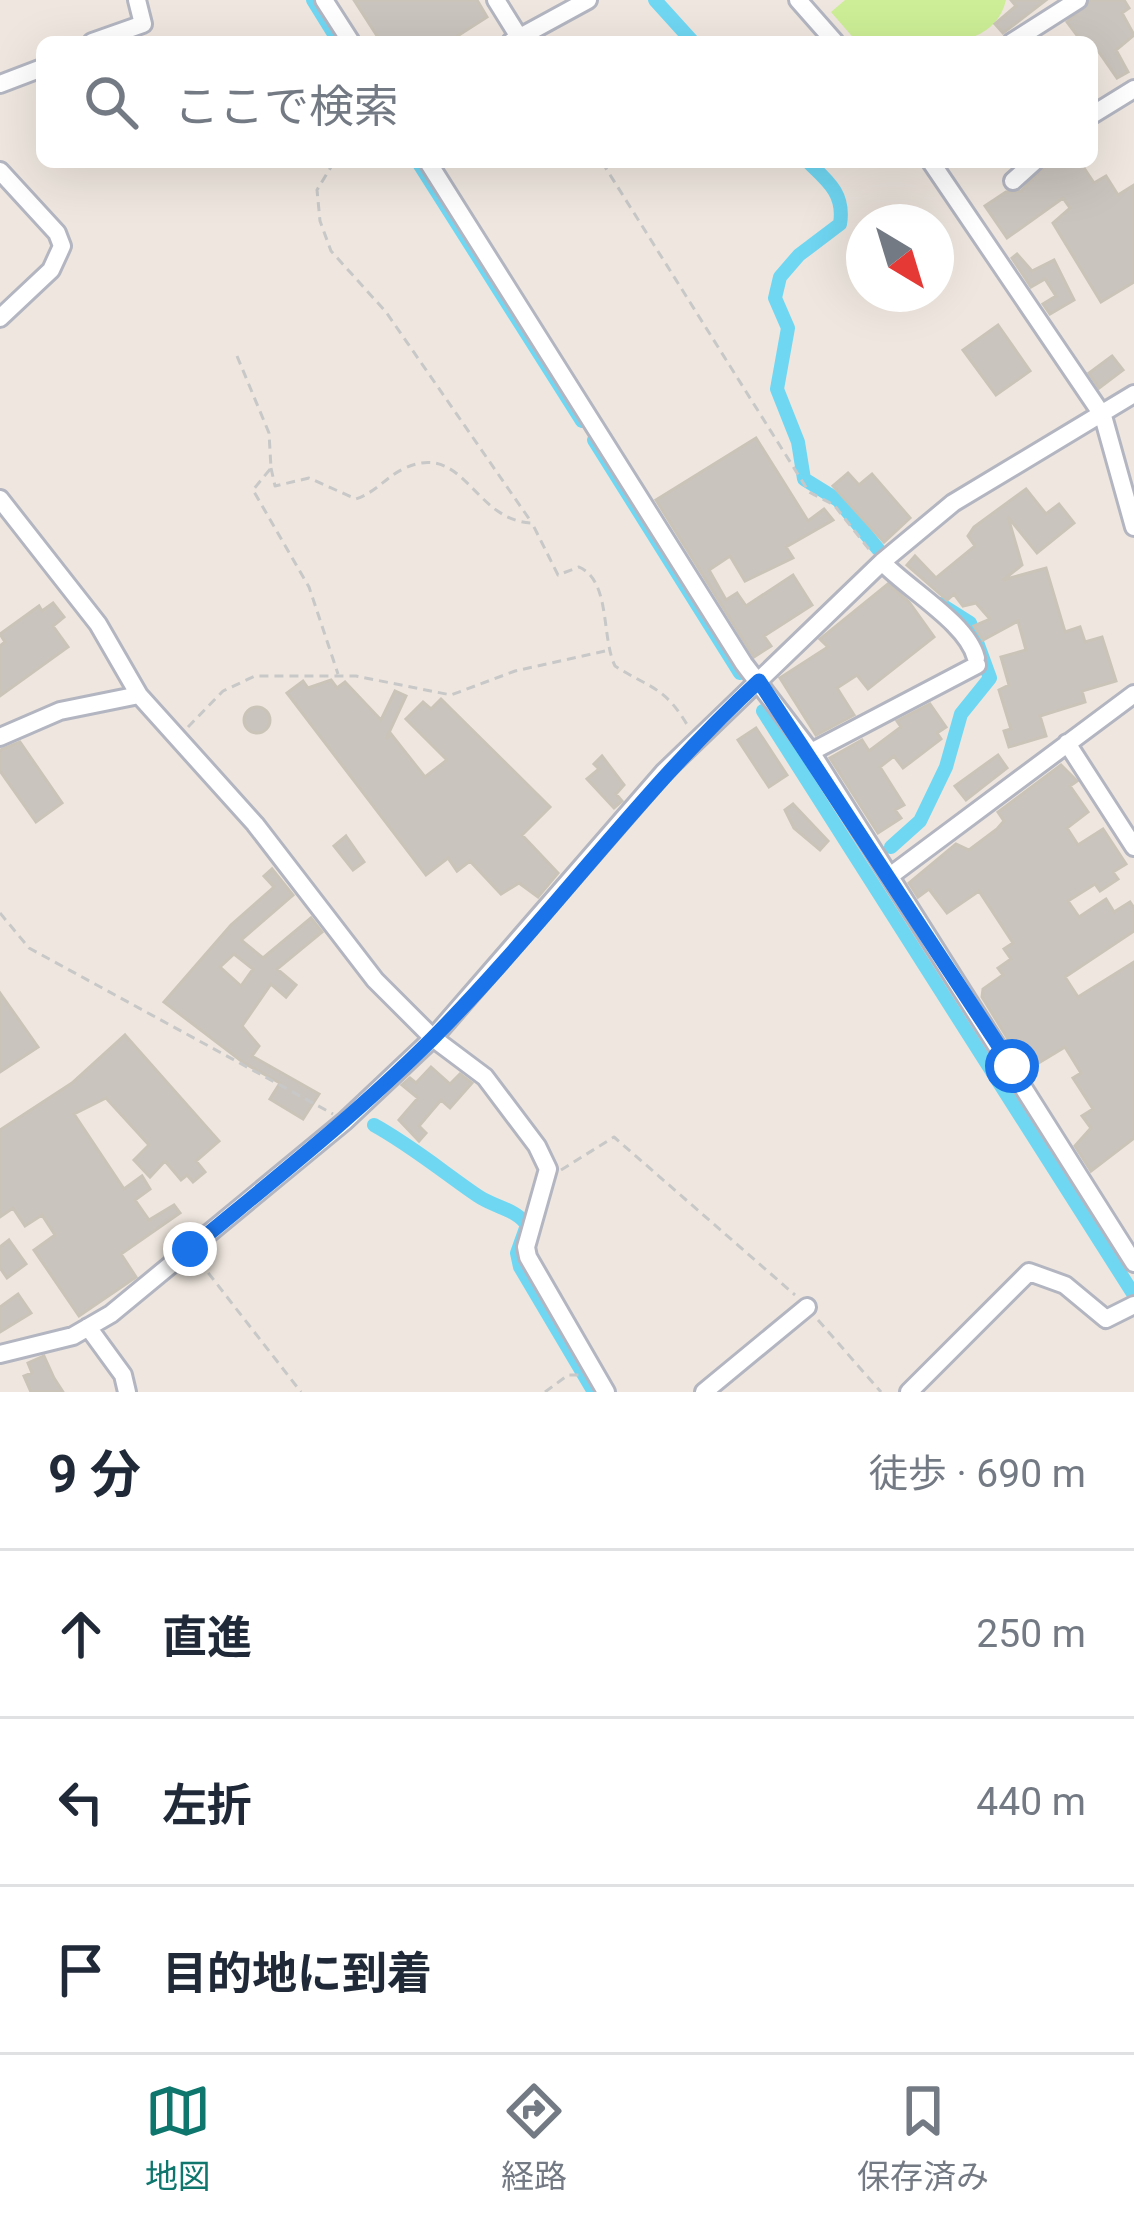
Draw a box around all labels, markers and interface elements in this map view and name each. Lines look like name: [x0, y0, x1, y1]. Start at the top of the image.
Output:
search box: [36, 36, 1098, 168]
icon: search: [78, 69, 144, 135]
text: ここで検索: [174, 80, 399, 133]
north arrow: [846, 204, 954, 312]
route start: [985, 1039, 1039, 1093]
route end: [163, 1222, 217, 1276]
text: 9 分: [48, 1445, 141, 1504]
text: 徒歩 · 690 m: [869, 1451, 1086, 1497]
icon: ahead: [48, 1601, 114, 1667]
text: 直進: [162, 1611, 252, 1664]
text: 250 m: [976, 1611, 1086, 1657]
icon: left: [48, 1769, 114, 1835]
text: 左折: [162, 1779, 252, 1832]
text: 440 m: [976, 1779, 1086, 1825]
icon: arrive: [48, 1937, 114, 2003]
text: 目的地に到着: [162, 1947, 432, 2000]
tab: 地図: [145, 2078, 211, 2198]
tab: 経路: [501, 2078, 567, 2198]
tab: 保存済み: [857, 2078, 989, 2198]

